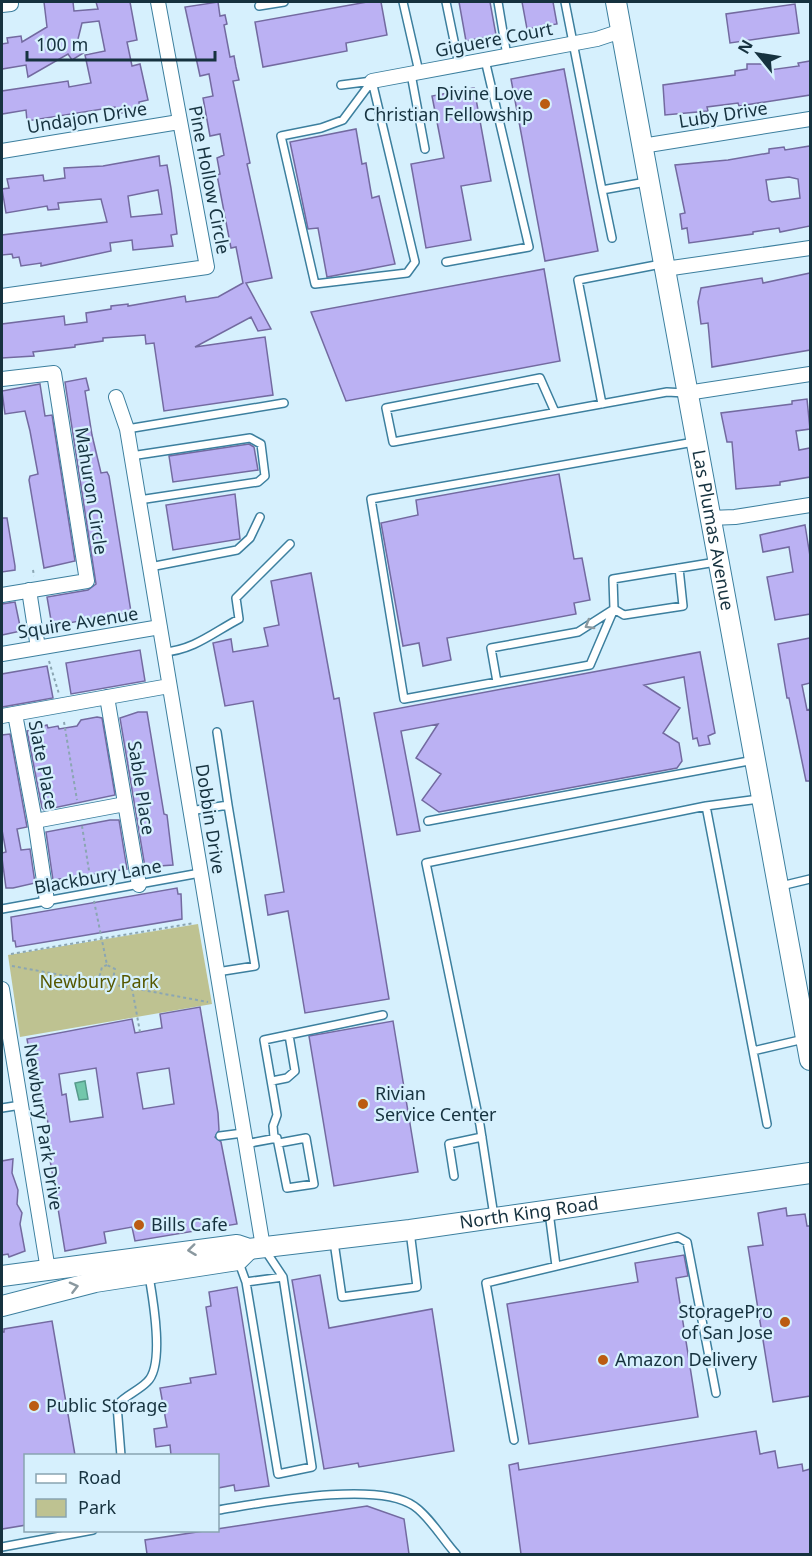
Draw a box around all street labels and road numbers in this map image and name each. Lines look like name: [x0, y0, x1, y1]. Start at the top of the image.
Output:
street label: Giguere Court: [433, 16, 555, 62]
street label: Luby Drive: [677, 95, 769, 133]
street label: Undajon Drive: [25, 96, 149, 138]
street label: Pine Hollow Circle: [184, 103, 236, 256]
street label: Mahuron Circle: [70, 425, 114, 556]
street label: Las Plumas Avenue: [687, 448, 740, 612]
street label: Squire Avenue: [16, 601, 140, 643]
street label: Slate Place: [24, 718, 64, 811]
street label: Sable Place: [123, 739, 161, 837]
street label: Dobbin Drive: [190, 762, 232, 876]
street label: Blackbury Lane: [32, 853, 163, 899]
street label: Newbury Park Drive: [19, 1042, 69, 1212]
street label: North King Road: [458, 1190, 600, 1234]

